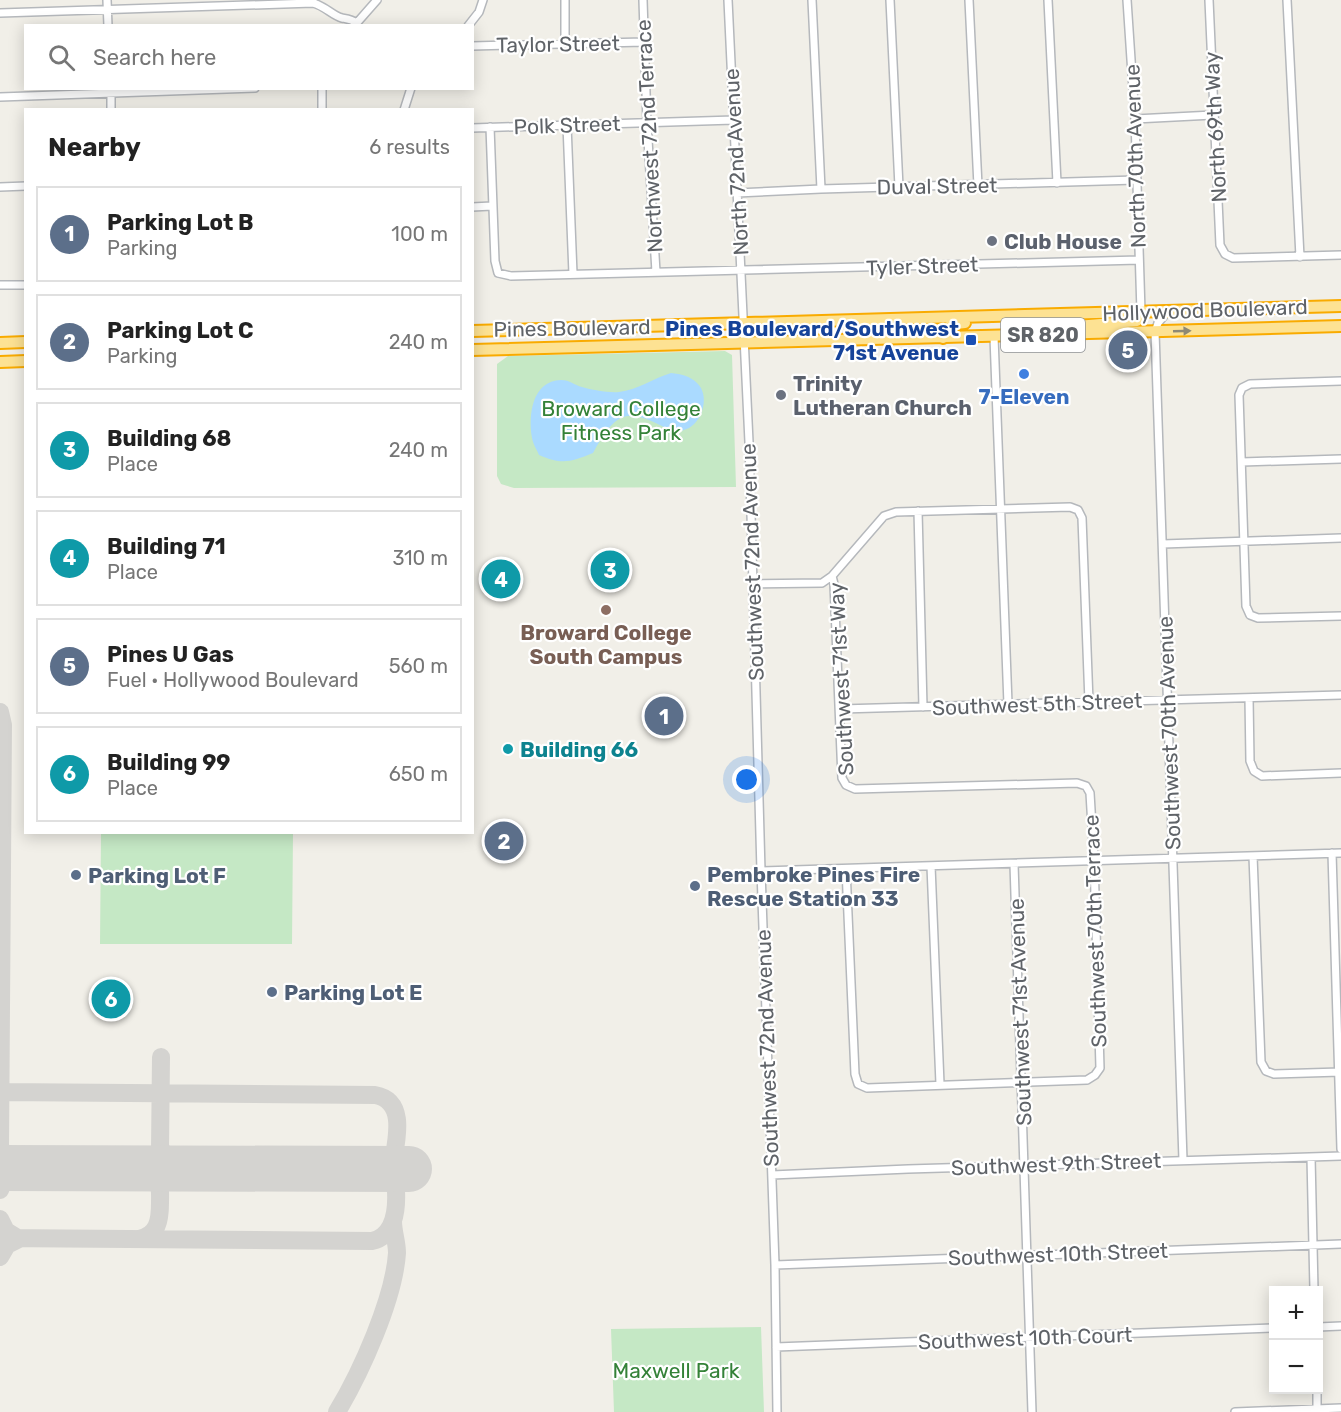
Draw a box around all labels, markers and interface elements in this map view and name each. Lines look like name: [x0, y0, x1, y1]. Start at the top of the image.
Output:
street label: Northwest 72nd Terrace: [630, 19, 668, 253]
search box: [24, 24, 474, 90]
street label: Taylor Street: [496, 30, 620, 58]
icon: search: [45, 41, 78, 74]
text: Search here: [93, 44, 216, 71]
street label: North 69th Way: [1199, 51, 1231, 203]
street label: North 70th Avenue: [1119, 64, 1151, 248]
street label: North 72nd Avenue: [719, 68, 753, 256]
street label: Polk Street: [513, 111, 621, 139]
text: Nearby: [48, 132, 141, 163]
text: 6 results: [369, 135, 450, 159]
street label: Duval Street: [876, 172, 998, 200]
text: Parking Lot B: [107, 209, 253, 236]
text: 1: [65, 222, 74, 246]
text: 100 m: [391, 222, 448, 246]
place label: Club House: [1004, 229, 1122, 254]
marker: Club House: [985, 234, 999, 248]
text: Parking: [107, 236, 178, 260]
street label: Tyler Street: [865, 252, 979, 280]
street label: Hollywood Boulevard: [1102, 294, 1308, 326]
street label: Pines Boulevard: [493, 314, 651, 342]
place label: Pines Boulevard/Southwest 71st Avenue: [665, 316, 959, 365]
text: Parking Lot C: [107, 317, 253, 344]
road number: SR 820: [1001, 318, 1085, 352]
one-way arrow: [1172, 326, 1191, 336]
pin: 5: [1108, 328, 1148, 372]
text: 2: [63, 330, 76, 354]
text: 240 m: [389, 330, 448, 354]
marker: Pines Boulevard/Southwest 71st Avenue: [964, 333, 978, 347]
text: Parking: [107, 344, 178, 368]
marker: 7-Eleven: [1017, 367, 1031, 381]
place label: Trinity Lutheran Church: [793, 371, 972, 420]
place label: 7-Eleven: [979, 384, 1069, 409]
marker: Trinity Lutheran Church: [774, 388, 788, 402]
park label: Broward College Fitness Park: [541, 396, 701, 445]
text: Building 68: [107, 425, 231, 452]
text: 3: [63, 438, 76, 462]
text: 240 m: [389, 438, 448, 462]
street label: Southwest 72nd Avenue: [735, 443, 769, 681]
text: Place: [107, 452, 158, 476]
text: Building 71: [107, 533, 226, 560]
text: 4: [63, 546, 76, 570]
text: 310 m: [392, 546, 448, 570]
pin: 3: [590, 548, 630, 592]
pin: 4: [482, 556, 520, 602]
text: Place: [107, 560, 158, 584]
street label: Southwest 71st Way: [823, 581, 859, 776]
marker: Broward College South Campus: [599, 603, 613, 617]
street label: Southwest 70th Avenue: [1152, 616, 1186, 850]
place label: Broward College South Campus: [520, 620, 692, 669]
text: Pines U Gas: [107, 641, 234, 668]
text: 5: [63, 654, 76, 678]
text: 560 m: [389, 654, 448, 678]
text: Fuel · Hollywood Boulevard: [107, 668, 359, 692]
street label: Southwest 5th Street: [931, 688, 1143, 720]
pin: 1: [644, 694, 684, 738]
place label: Building 66: [520, 737, 638, 762]
marker: Building 66: [501, 742, 515, 756]
text: Building 99: [107, 749, 230, 776]
text: 6: [63, 762, 76, 786]
text: 650 m: [389, 762, 448, 786]
your location: [732, 765, 761, 794]
text: Place: [107, 776, 158, 800]
street label: Southwest 70th Terrace: [1078, 814, 1112, 1048]
pin: 2: [484, 818, 524, 864]
place label: Pembroke Pines Fire Rescue Station 33: [707, 862, 920, 911]
place label: Parking Lot F: [88, 863, 226, 888]
marker: Parking Lot F: [69, 868, 83, 882]
marker: Pembroke Pines Fire Rescue Station 33: [688, 879, 702, 893]
street label: Southwest 71st Avenue: [1004, 898, 1036, 1126]
street label: Southwest 72nd Avenue: [750, 929, 784, 1167]
pin: 6: [92, 976, 130, 1022]
place label: Parking Lot E: [284, 980, 422, 1005]
marker: Parking Lot E: [265, 985, 279, 999]
street label: Southwest 9th Street: [950, 1148, 1162, 1180]
street label: Southwest 10th Street: [948, 1238, 1168, 1270]
map controls: [1269, 1286, 1323, 1394]
button: +: [1269, 1286, 1323, 1340]
street label: Southwest 10th Court: [917, 1322, 1133, 1354]
button: −: [1269, 1340, 1323, 1394]
park label: Maxwell Park: [613, 1358, 740, 1383]

